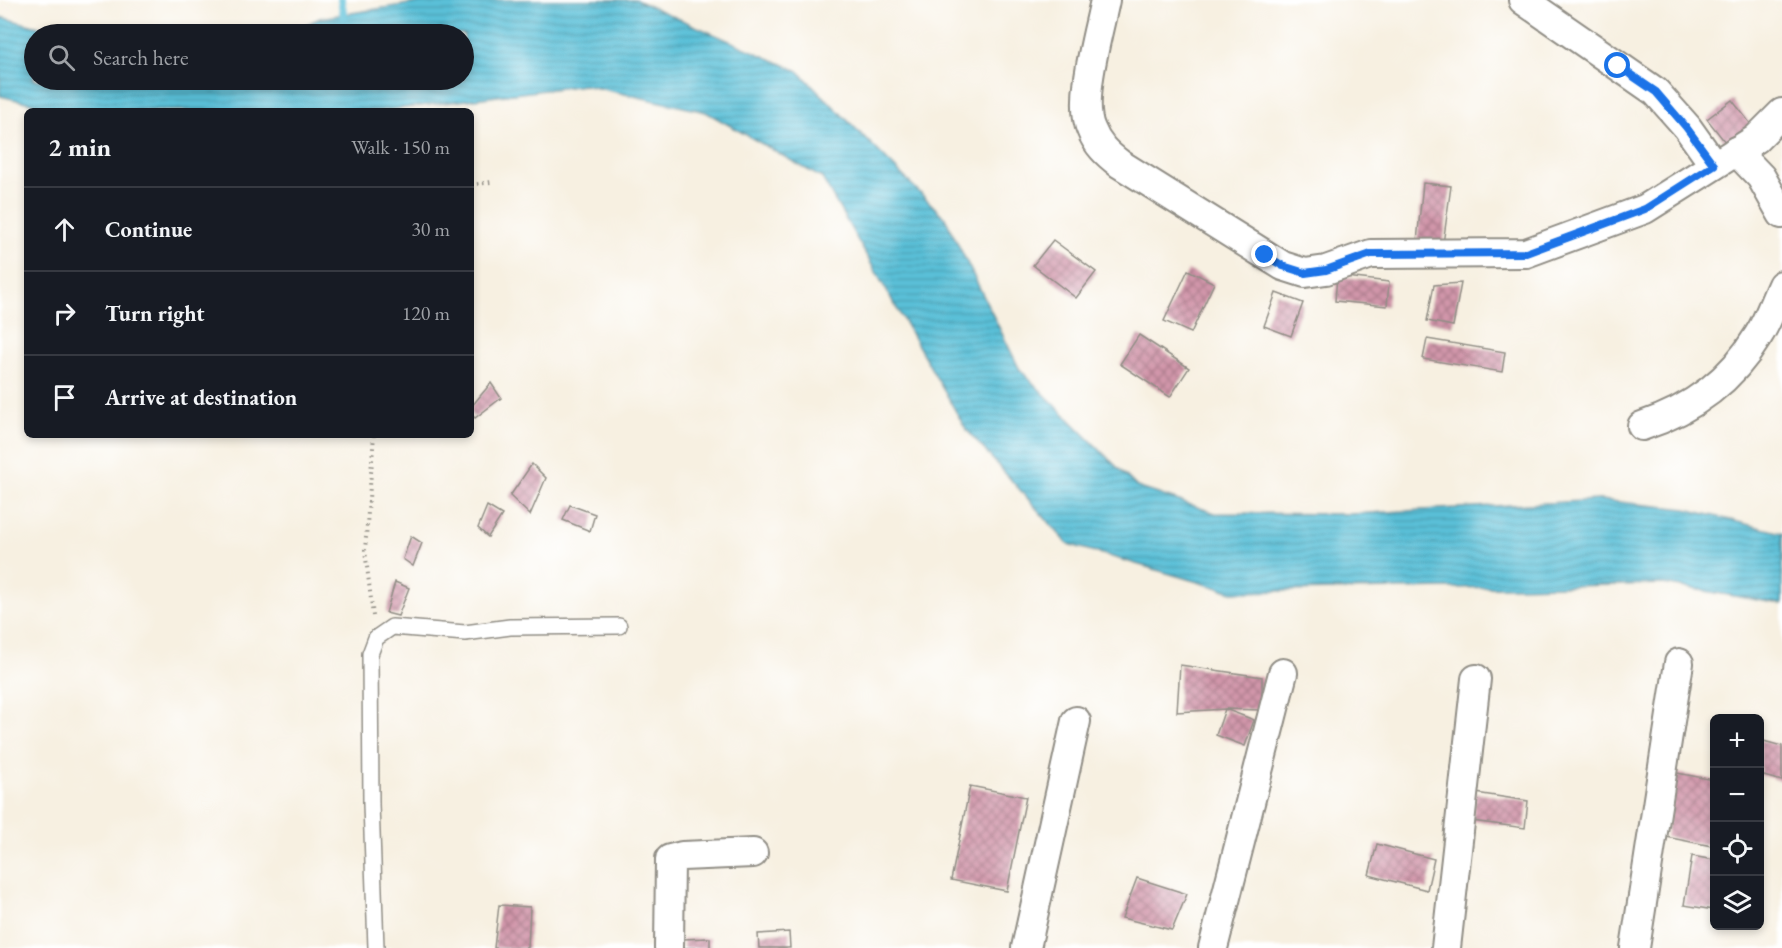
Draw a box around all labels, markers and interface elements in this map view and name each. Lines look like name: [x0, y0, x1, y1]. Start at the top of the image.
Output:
search box: [24, 24, 474, 90]
icon: search: [45, 41, 78, 74]
text: Search here: [93, 43, 188, 72]
route start: [1604, 52, 1630, 78]
text: 2 min: [48, 130, 111, 164]
text: Walk · 150 m: [351, 134, 450, 160]
icon: ahead: [48, 213, 81, 246]
text: Continue: [105, 215, 192, 244]
text: 30 m: [411, 216, 450, 242]
route end: [1251, 241, 1277, 267]
icon: right: [48, 297, 81, 330]
text: Turn right: [105, 299, 204, 328]
text: 120 m: [402, 300, 450, 326]
icon: arrive: [48, 381, 81, 414]
text: Arrive at destination: [105, 383, 297, 412]
map controls: [1710, 714, 1764, 930]
button: +: [1710, 714, 1764, 768]
button: −: [1710, 768, 1764, 822]
button: locate: [1710, 822, 1764, 876]
button: layers: [1710, 876, 1764, 930]

